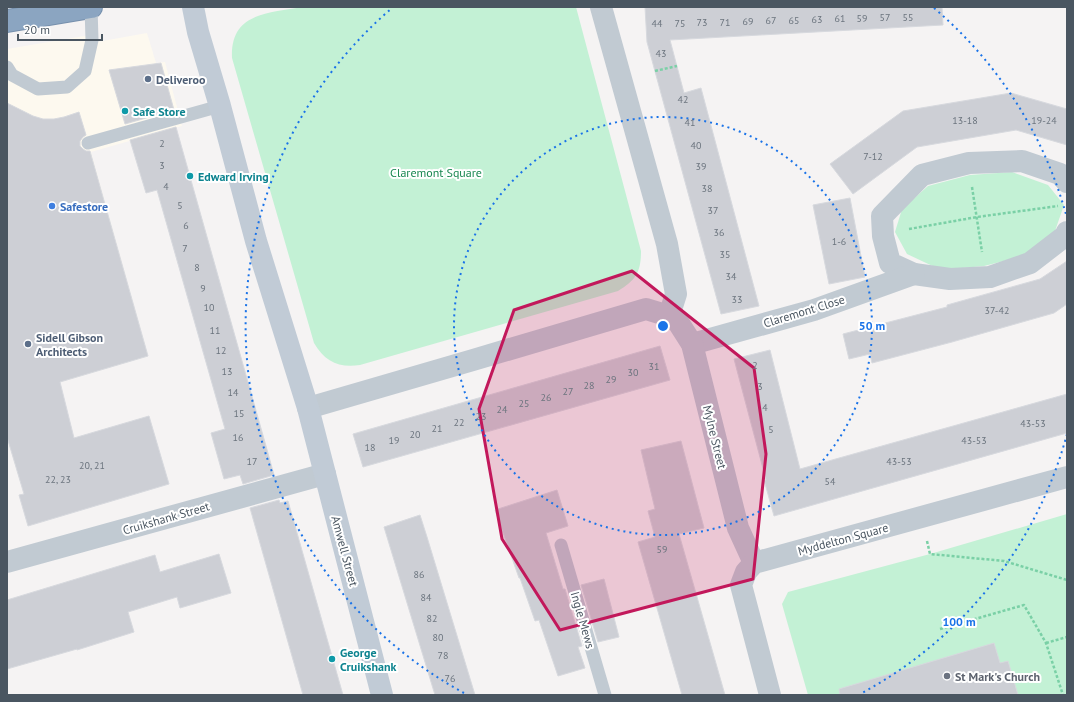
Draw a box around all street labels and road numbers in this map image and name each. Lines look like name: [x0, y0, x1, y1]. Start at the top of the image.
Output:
street label: Claremont Close: [761, 291, 847, 331]
street label: Mylne Street: [700, 404, 730, 470]
street label: Cruikshank Street: [121, 498, 211, 538]
street label: Amwell Street: [328, 514, 362, 588]
street label: Myddelton Square: [796, 520, 890, 558]
street label: Ingle Mews: [568, 590, 598, 650]

